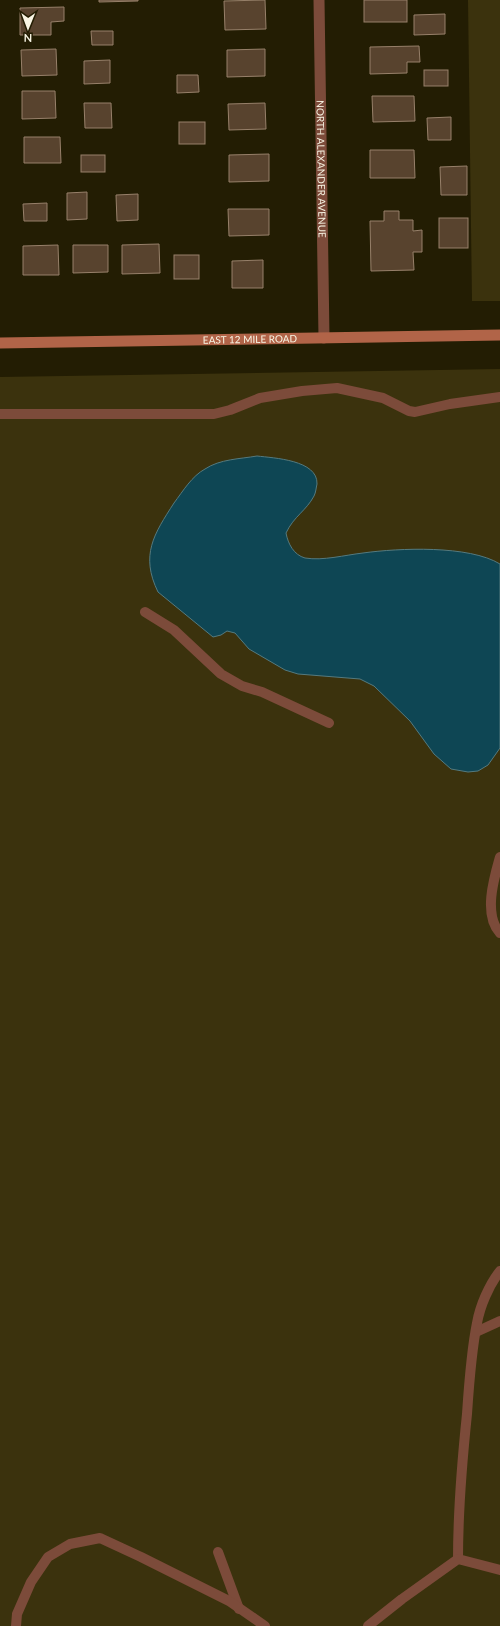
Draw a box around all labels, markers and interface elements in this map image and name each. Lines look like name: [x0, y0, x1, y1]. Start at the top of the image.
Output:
north arrow: [8, 8, 48, 48]
text: N: [23, 32, 32, 45]
street label: NORTH ALEXANDER AVENUE: [314, 100, 329, 238]
street label: EAST 12 MILE ROAD: [203, 332, 298, 346]

